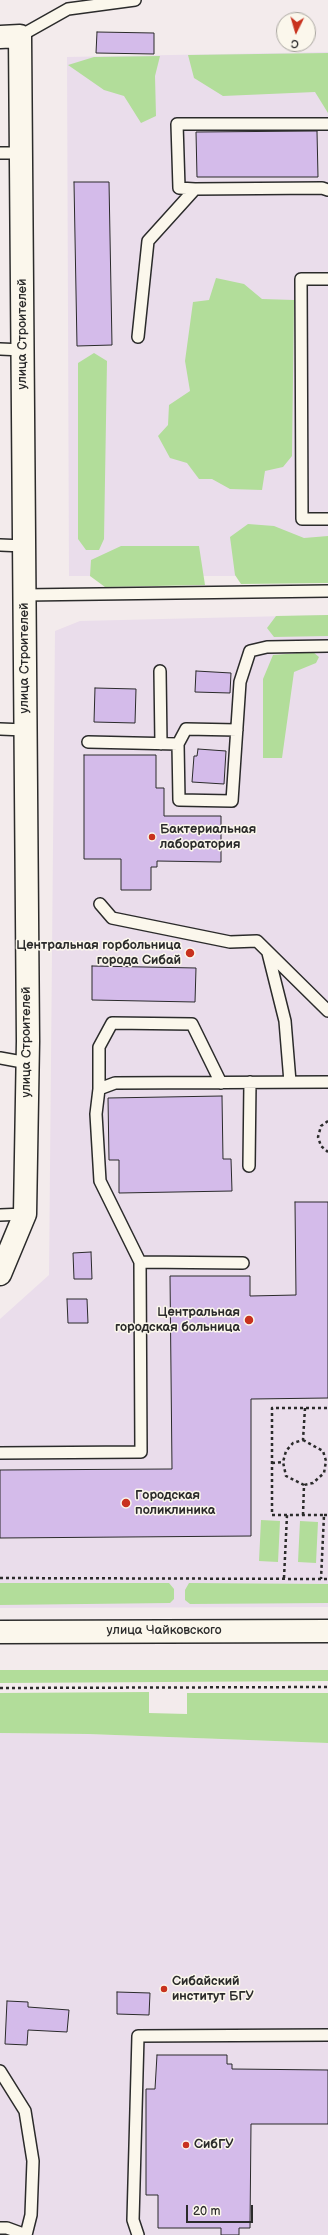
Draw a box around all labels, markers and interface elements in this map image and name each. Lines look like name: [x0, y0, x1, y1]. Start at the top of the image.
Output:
north arrow: [276, 12, 316, 52]
text: С: [291, 37, 299, 50]
street label: улица Строителей: [15, 278, 31, 390]
street label: улица Строителей: [17, 602, 33, 714]
place label: Бактериальная лаборатория: [160, 822, 256, 853]
marker: Бактериальная лаборатория: [147, 832, 157, 842]
place label: Центральная горбольница города Сибай: [16, 938, 181, 969]
marker: Центральная горбольница города Сибай: [184, 947, 196, 959]
street label: улица Строителей: [19, 986, 35, 1098]
place label: Центральная городская больница: [115, 1305, 240, 1336]
marker: Центральная городская больница: [243, 1314, 255, 1326]
place label: Городская поликлиника: [135, 1488, 215, 1519]
marker: Городская поликлиника: [120, 1497, 132, 1509]
street label: улица Чайковского: [107, 1623, 221, 1639]
place label: Сибайский институт БГУ: [172, 1974, 254, 2005]
marker: Сибайский институт БГУ: [159, 1984, 169, 1994]
place label: СибГУ: [194, 2137, 233, 2153]
marker: СибГУ: [181, 2140, 191, 2150]
scale bar: [188, 2197, 255, 2223]
text: 20 m: [193, 2204, 220, 2219]

